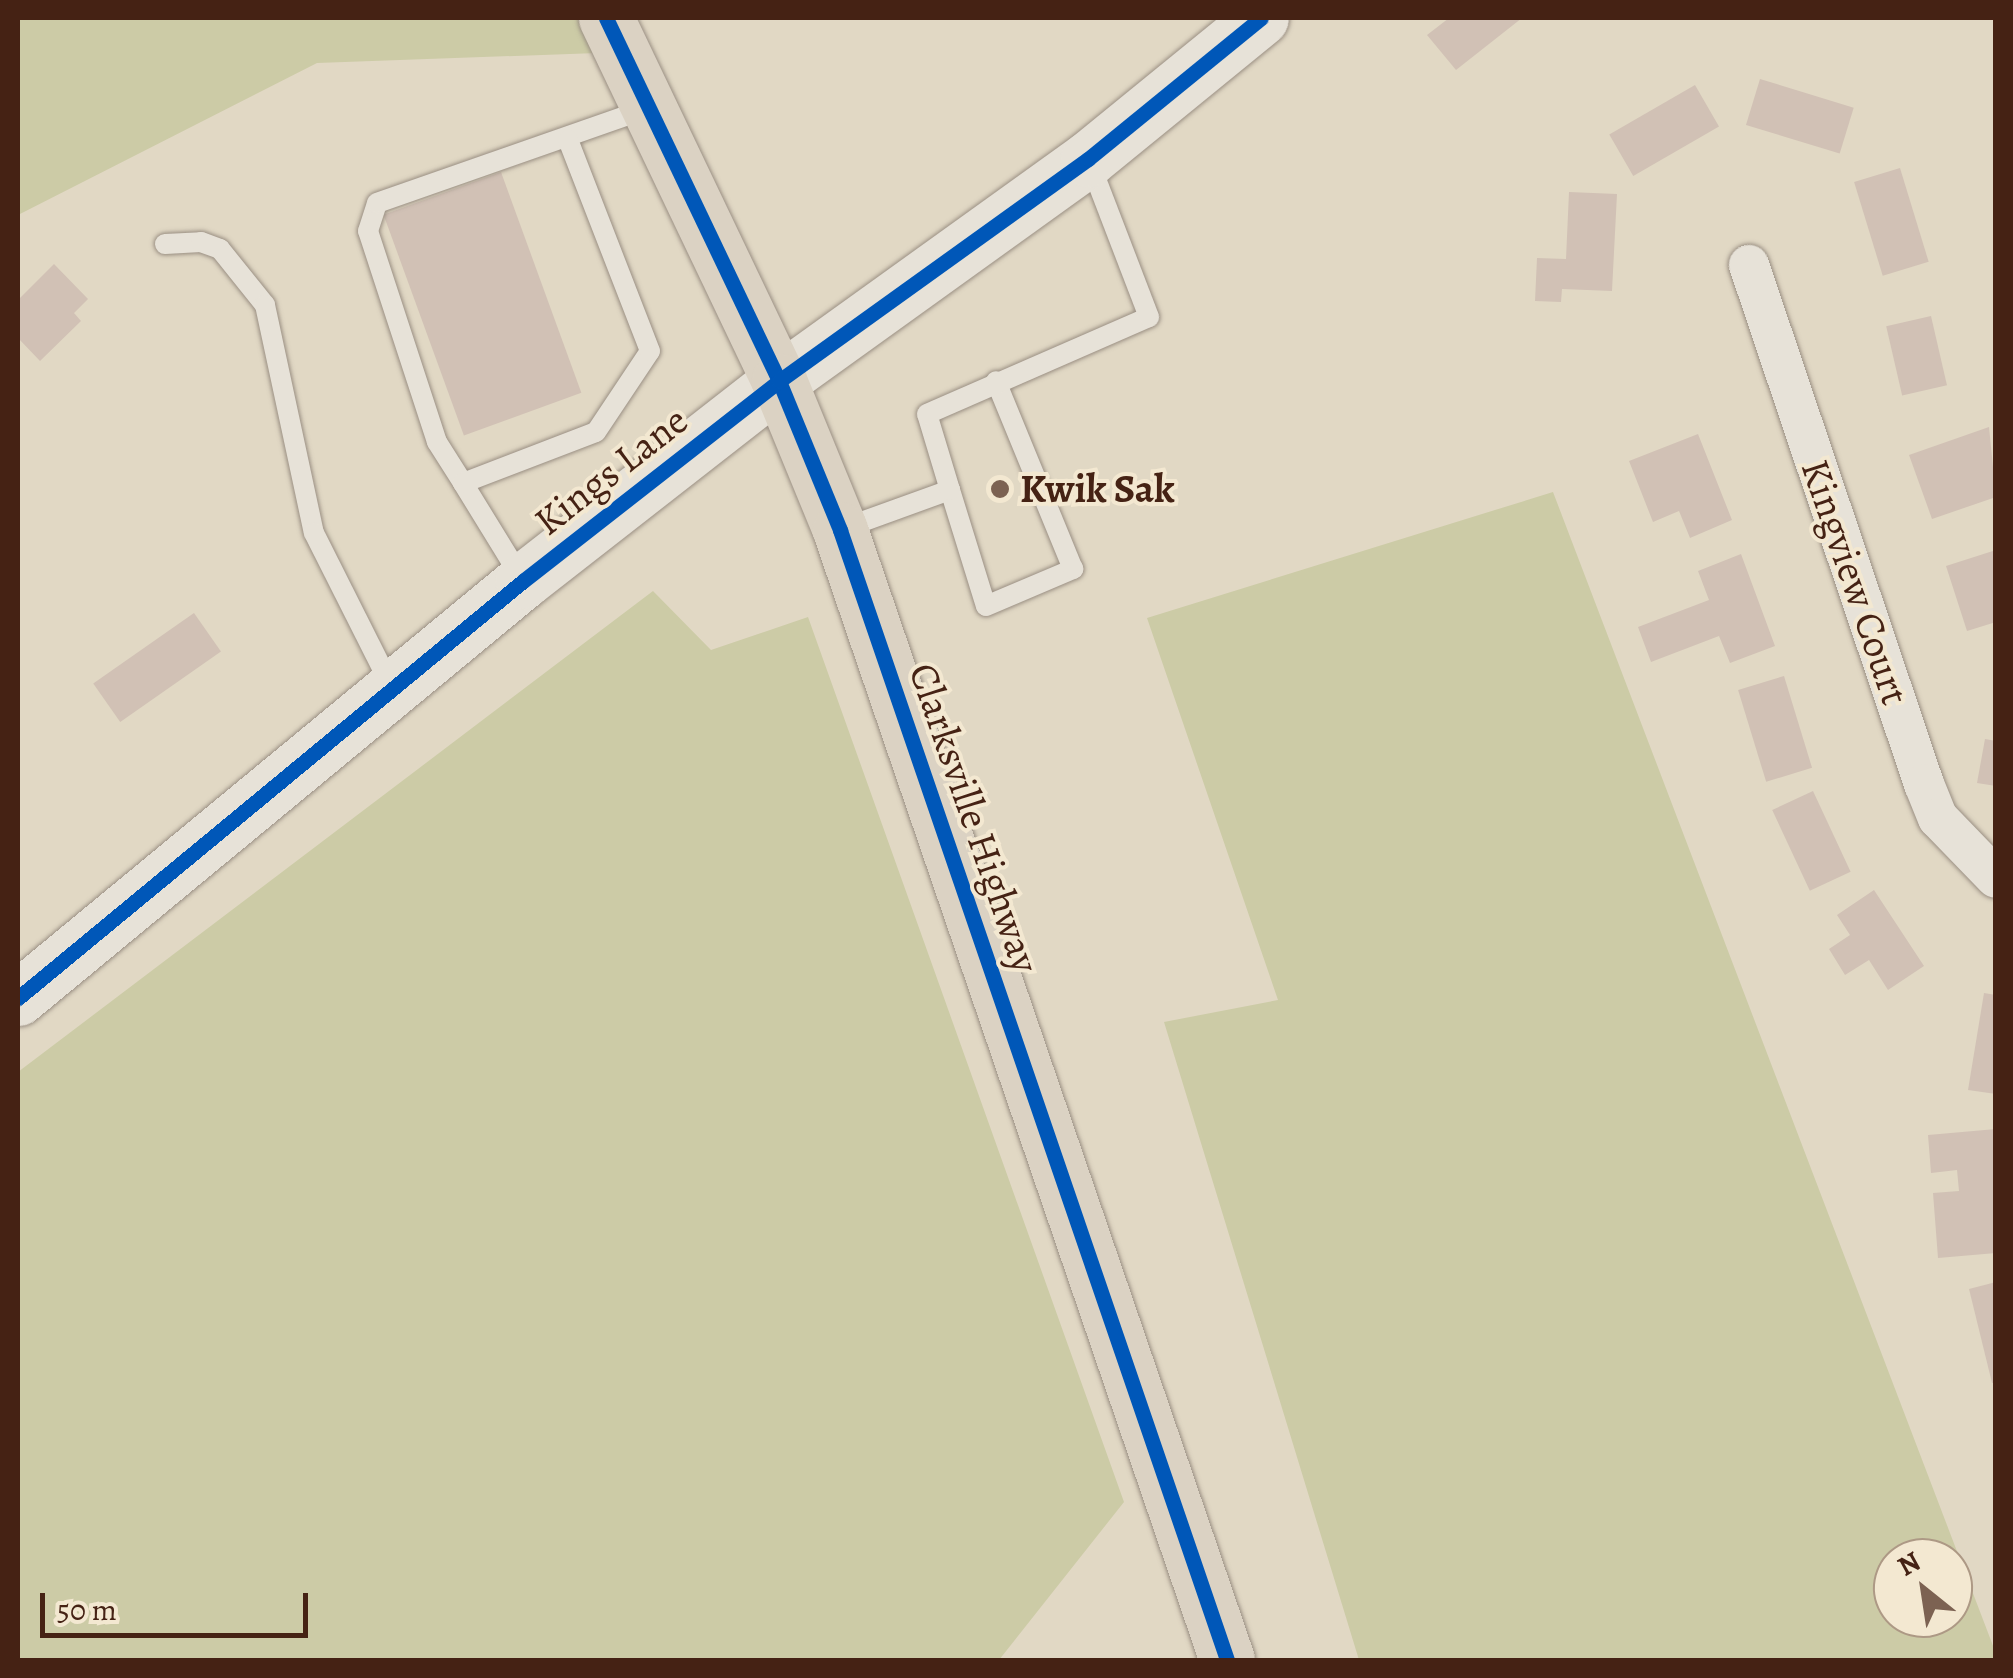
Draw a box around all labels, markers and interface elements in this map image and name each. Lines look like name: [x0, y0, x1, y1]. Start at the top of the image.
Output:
street label: Kings Lane: [525, 396, 697, 546]
street label: Kingview Court: [1791, 453, 1919, 711]
place label: Kwik Sak: [1020, 465, 1175, 513]
marker: Kwik Sak: [989, 478, 1011, 500]
street label: Clarksville Highway: [899, 657, 1049, 979]
north arrow: [1873, 1538, 1973, 1638]
text: N: [1891, 1542, 1927, 1585]
scale bar: [45, 1573, 312, 1635]
text: 50 m: [57, 1590, 117, 1630]

